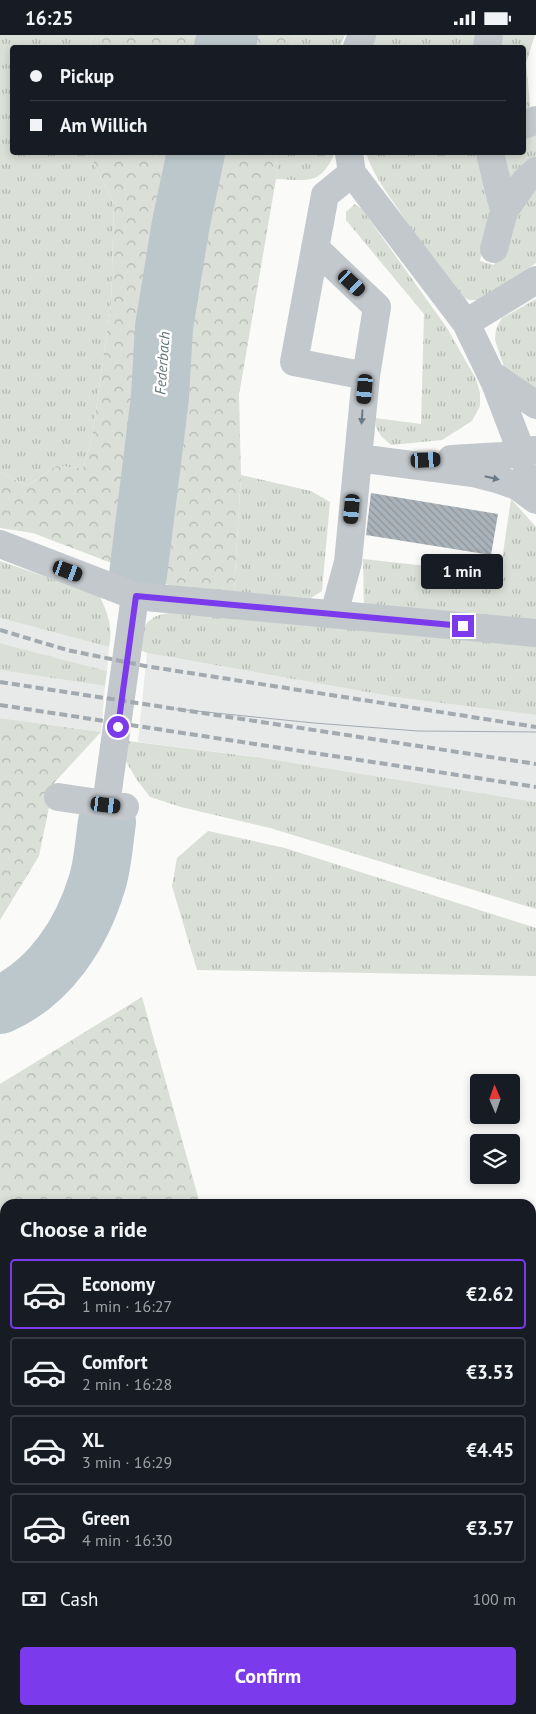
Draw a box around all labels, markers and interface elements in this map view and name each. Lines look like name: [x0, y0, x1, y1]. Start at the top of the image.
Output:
text: 16:25: [25, 6, 73, 30]
text: Pickup: [60, 64, 114, 88]
text: Am Willich: [60, 113, 147, 137]
car: [335, 267, 368, 299]
water label: Federbach: [150, 331, 174, 395]
car: [356, 373, 373, 405]
one-way arrow: [358, 409, 366, 425]
car: [410, 452, 441, 468]
one-way arrow: [485, 474, 500, 482]
car: [343, 493, 360, 525]
callout: 1 min: [422, 553, 504, 589]
car: [51, 559, 84, 583]
text: 1 min: [442, 561, 482, 581]
route end: [452, 615, 474, 637]
route start: [107, 716, 129, 738]
car: [90, 796, 121, 814]
north arrow: [470, 1074, 520, 1124]
map controls: [470, 1074, 520, 1184]
button: layers: [470, 1134, 520, 1184]
text: Choose a ride: [20, 1215, 147, 1243]
icon: car: [22, 1272, 67, 1317]
text: Economy: [82, 1272, 155, 1296]
text: €2.62: [466, 1282, 514, 1306]
text: 1 min · 16:27: [82, 1296, 172, 1316]
icon: car: [22, 1350, 67, 1395]
text: Comfort: [82, 1350, 148, 1374]
text: €3.53: [466, 1360, 514, 1384]
text: 2 min · 16:28: [82, 1374, 172, 1394]
icon: car: [22, 1428, 67, 1473]
text: XL: [82, 1428, 104, 1452]
text: €4.45: [466, 1438, 514, 1462]
text: 3 min · 16:29: [82, 1452, 172, 1472]
icon: car: [22, 1506, 67, 1551]
text: Green: [82, 1506, 130, 1530]
text: €3.57: [466, 1516, 514, 1540]
text: 4 min · 16:30: [82, 1530, 172, 1550]
icon: cash: [20, 1585, 48, 1613]
text: Cash: [60, 1587, 98, 1611]
text: 100 m: [473, 1589, 516, 1609]
button: Confirm: [20, 1647, 516, 1705]

